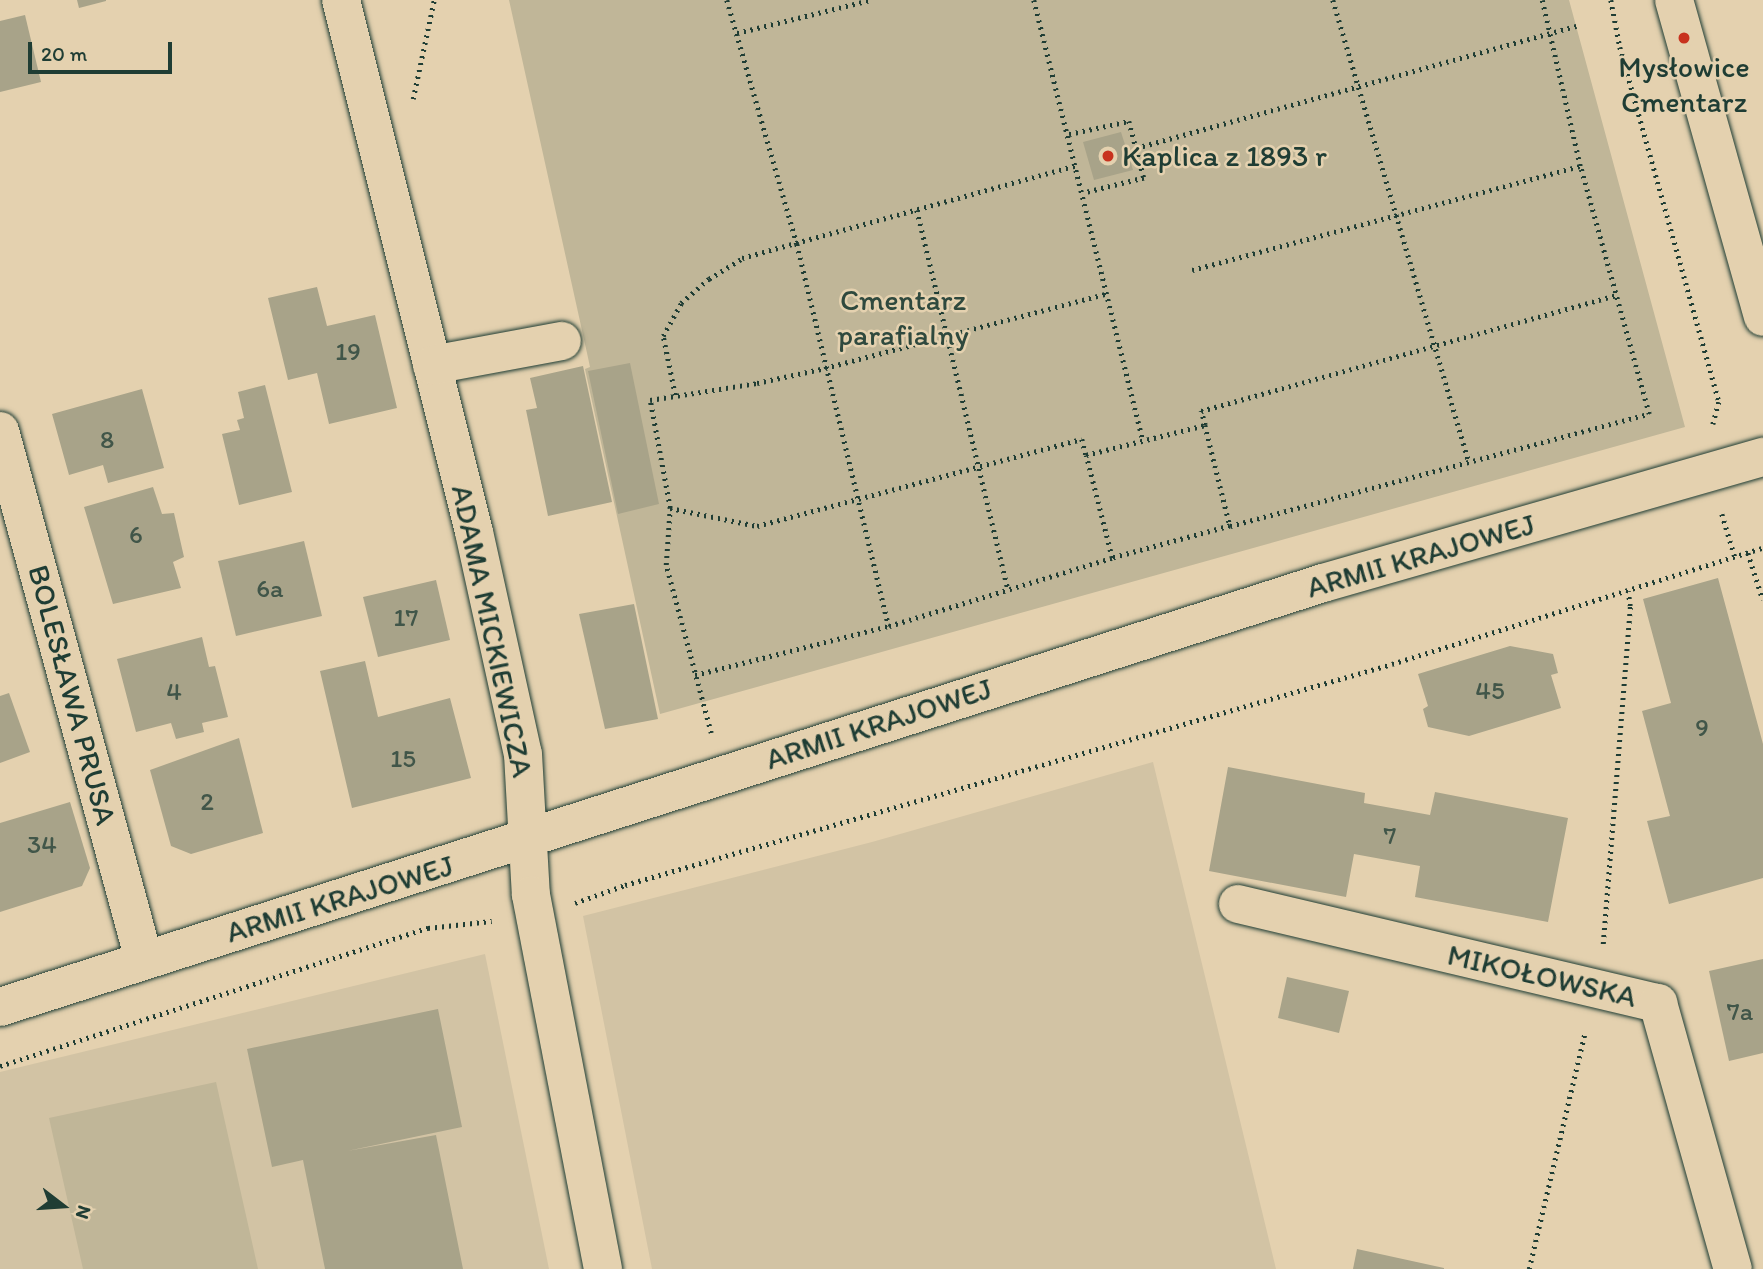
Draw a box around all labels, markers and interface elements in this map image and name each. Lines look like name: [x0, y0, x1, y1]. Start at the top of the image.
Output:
scale bar: [32, 28, 175, 72]
marker: Mysłowice Cmentarz: [1676, 30, 1692, 46]
text: 20 m: [41, 41, 87, 66]
place label: Mysłowice Cmentarz: [1618, 49, 1750, 119]
place label: Kaplica z 1893 r: [1122, 138, 1327, 174]
marker: Kaplica z 1893 r: [1100, 148, 1116, 164]
park label: Cmentarz parafialny: [837, 282, 969, 352]
house number: 19: [335, 336, 361, 368]
house number: 8: [100, 424, 114, 456]
street label: ADAMA MICKIEWICZA: [443, 481, 541, 781]
street label: ARMII KRAJOWEJ: [1302, 506, 1540, 606]
house number: 6: [129, 519, 143, 551]
street label: BOLESŁAWA PRUSA: [20, 561, 124, 829]
house number: 6a: [256, 573, 284, 605]
house number: 17: [394, 602, 418, 634]
street label: ARMII KRAJOWEJ: [761, 670, 997, 778]
house number: 45: [1475, 675, 1505, 707]
house number: 4: [166, 676, 182, 708]
house number: 9: [1695, 712, 1709, 744]
house number: 15: [390, 743, 416, 775]
house number: 2: [200, 786, 214, 818]
house number: 7: [1384, 820, 1396, 852]
house number: 34: [27, 829, 57, 861]
street label: ARMII KRAJOWEJ: [222, 847, 458, 951]
street label: MIKOŁOWSKA: [1444, 937, 1640, 1015]
house number: 7a: [1727, 996, 1753, 1028]
north arrow: [28, 1171, 98, 1241]
text: N: [71, 1203, 96, 1222]

